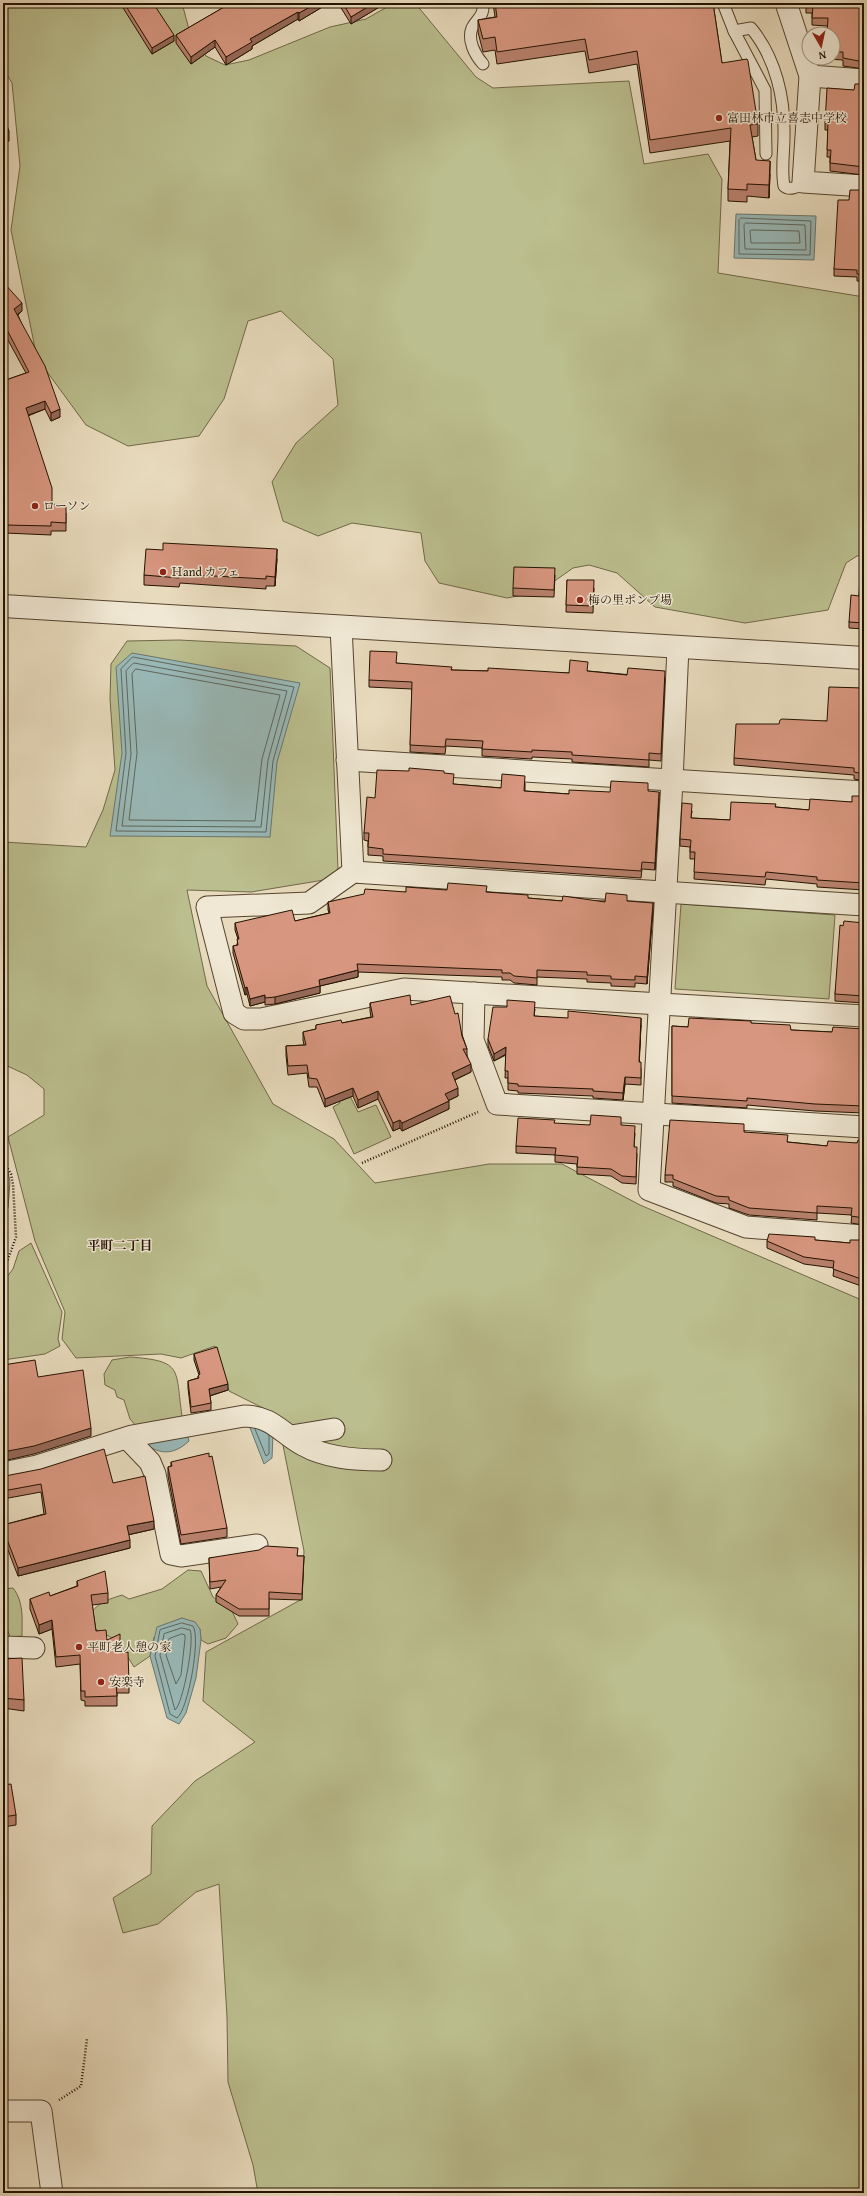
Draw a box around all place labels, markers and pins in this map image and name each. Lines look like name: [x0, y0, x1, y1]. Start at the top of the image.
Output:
place label: 富田林市立喜志中学校: [727, 109, 847, 126]
marker: 富田林市立喜志中学校: [714, 113, 724, 123]
place label: ローソン: [43, 497, 91, 514]
marker: ローソン: [30, 501, 40, 511]
place label: Ｈand カフェ: [171, 563, 240, 580]
marker: Ｈand カフェ: [158, 567, 168, 577]
place label: 梅の里ポンプ場: [588, 591, 672, 608]
marker: 梅の里ポンプ場: [575, 595, 585, 605]
place label: 平町老人憩の家: [87, 1638, 171, 1655]
marker: 平町老人憩の家: [74, 1642, 84, 1652]
place label: 安楽寺: [109, 1673, 145, 1690]
marker: 安楽寺: [96, 1677, 106, 1687]

